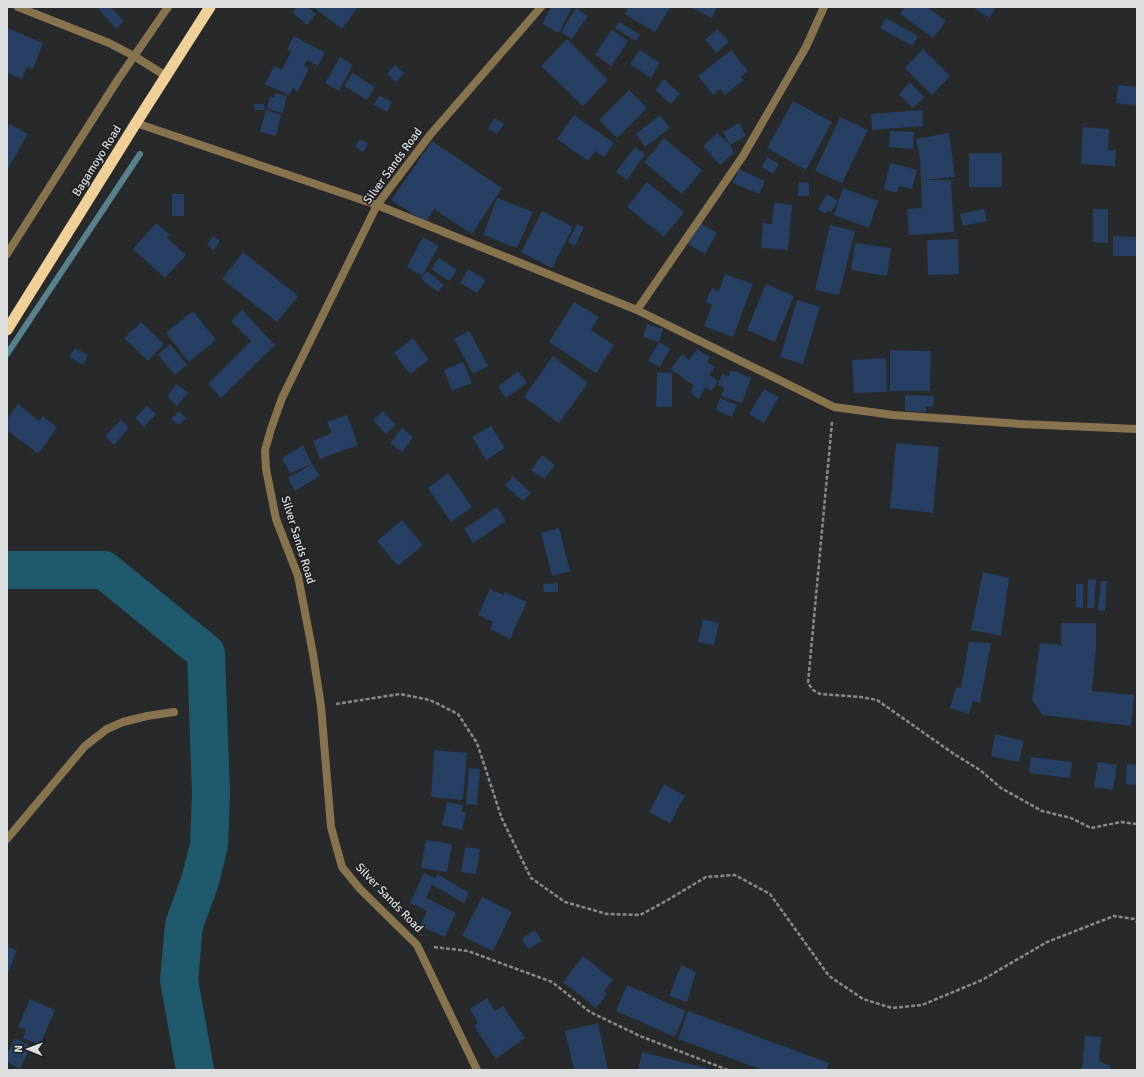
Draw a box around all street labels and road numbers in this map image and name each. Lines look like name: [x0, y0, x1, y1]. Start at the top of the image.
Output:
street label: Bagamoyo Road: [69, 123, 125, 199]
street label: Silver Sands Road: [360, 125, 426, 207]
street label: Silver Sands Road: [278, 494, 318, 586]
street label: Silver Sands Road: [352, 860, 426, 936]

